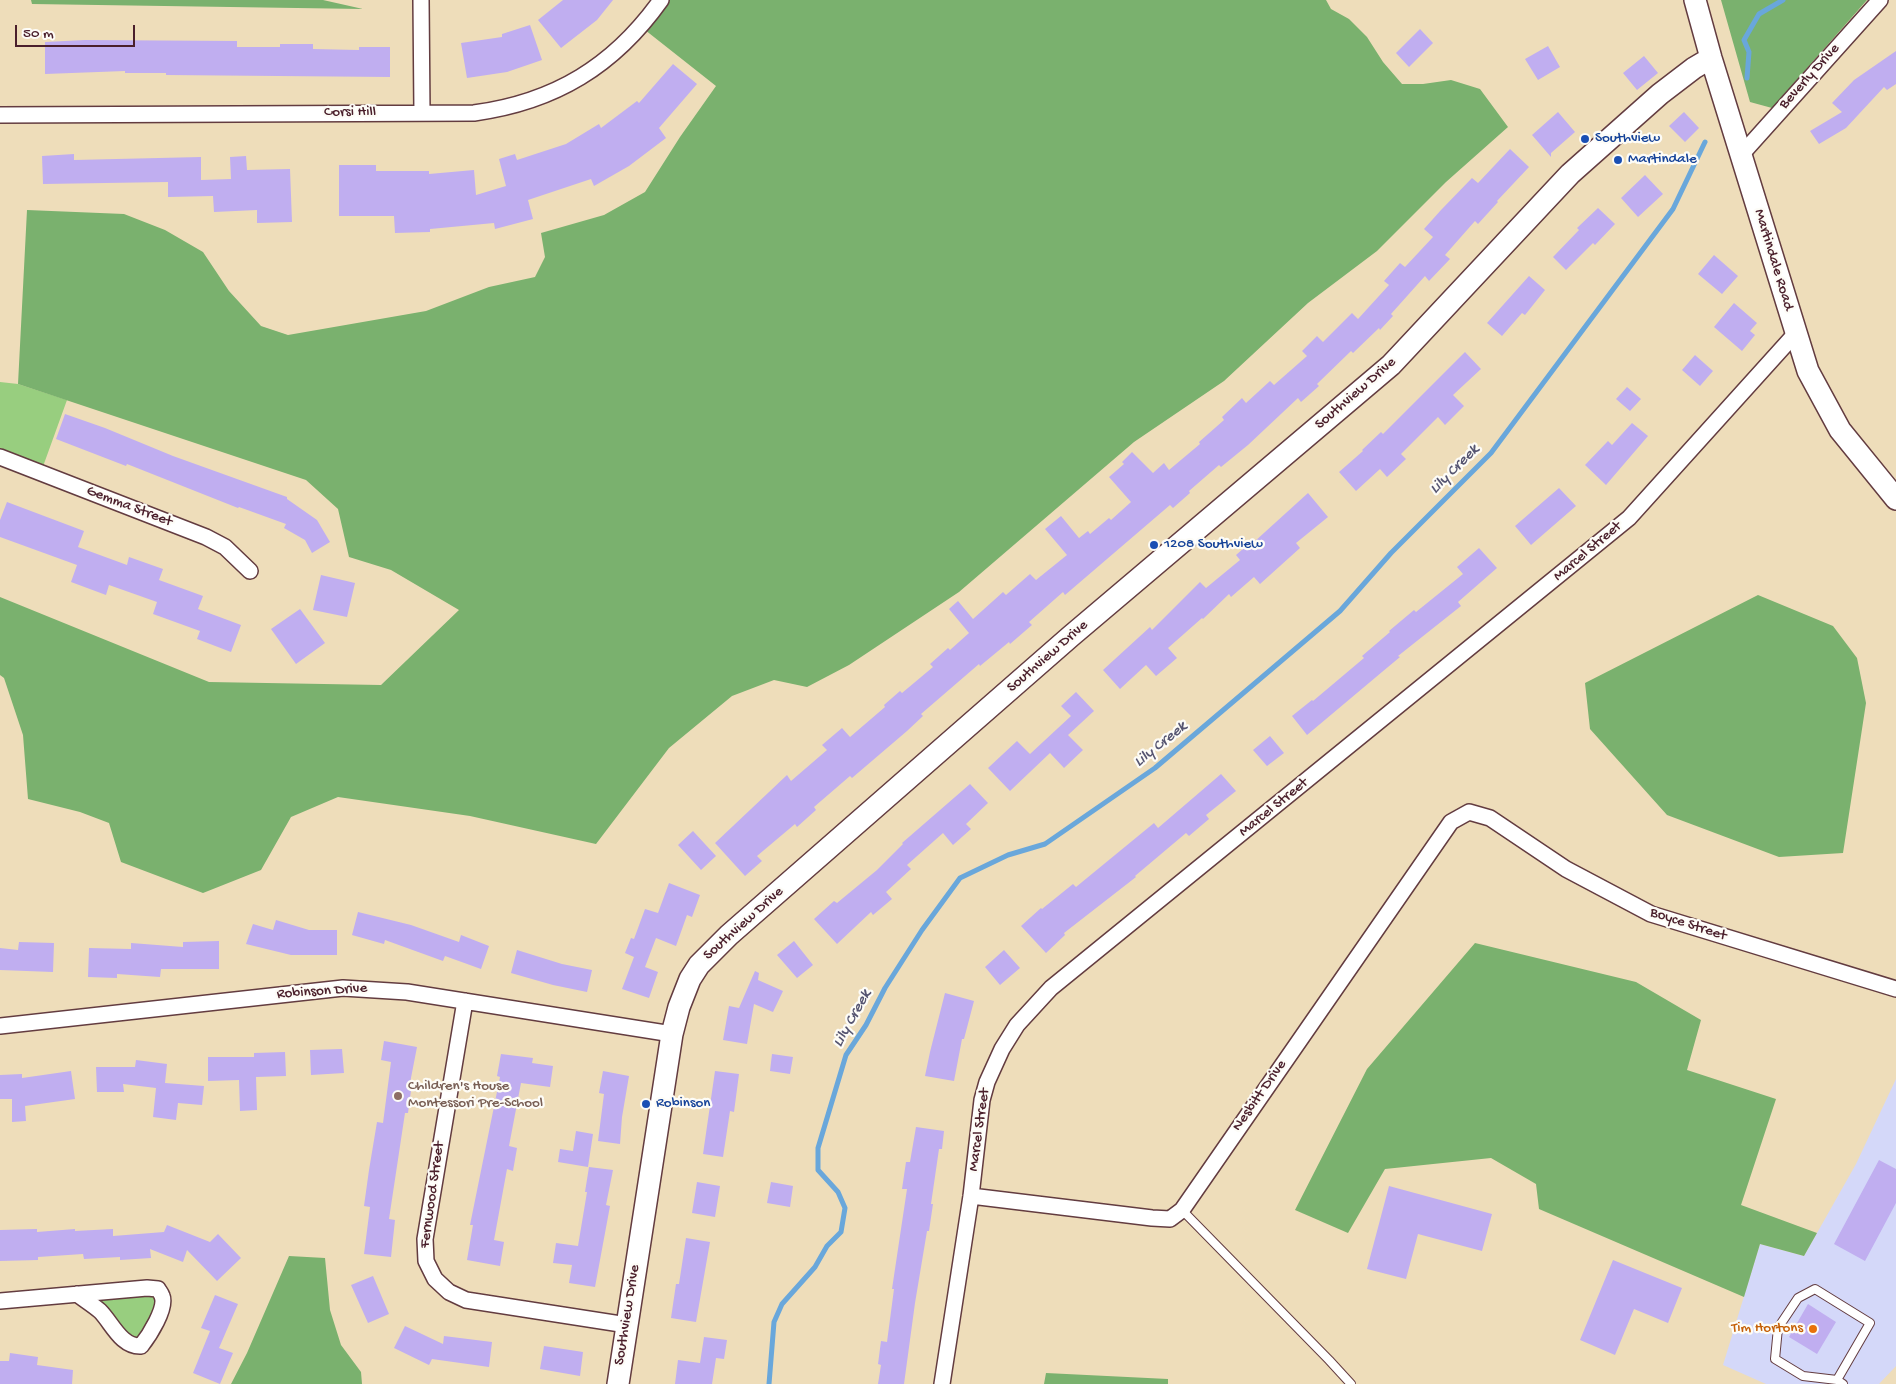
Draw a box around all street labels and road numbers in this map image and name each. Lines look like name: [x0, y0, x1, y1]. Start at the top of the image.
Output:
street label: Beverly Drive: [1776, 41, 1844, 113]
street label: Corsi Hill: [324, 104, 376, 122]
street label: Martindale Road: [1749, 207, 1797, 313]
street label: Southview Drive: [1312, 354, 1400, 434]
street label: Gemma Street: [84, 482, 174, 532]
street label: Marcel Street: [1550, 518, 1626, 586]
street label: Southview Drive: [1004, 617, 1092, 697]
street label: Marcel Street: [1236, 775, 1312, 841]
street label: Southview Drive: [700, 883, 788, 965]
street label: Boyce Street: [1648, 904, 1728, 946]
street label: Robinson Drive: [276, 980, 368, 1004]
street label: Nesbitt Drive: [1229, 1057, 1291, 1135]
street label: Marcel Street: [965, 1087, 995, 1173]
street label: Fernwood Street: [417, 1141, 449, 1249]
street label: Southview Drive: [611, 1263, 645, 1367]

